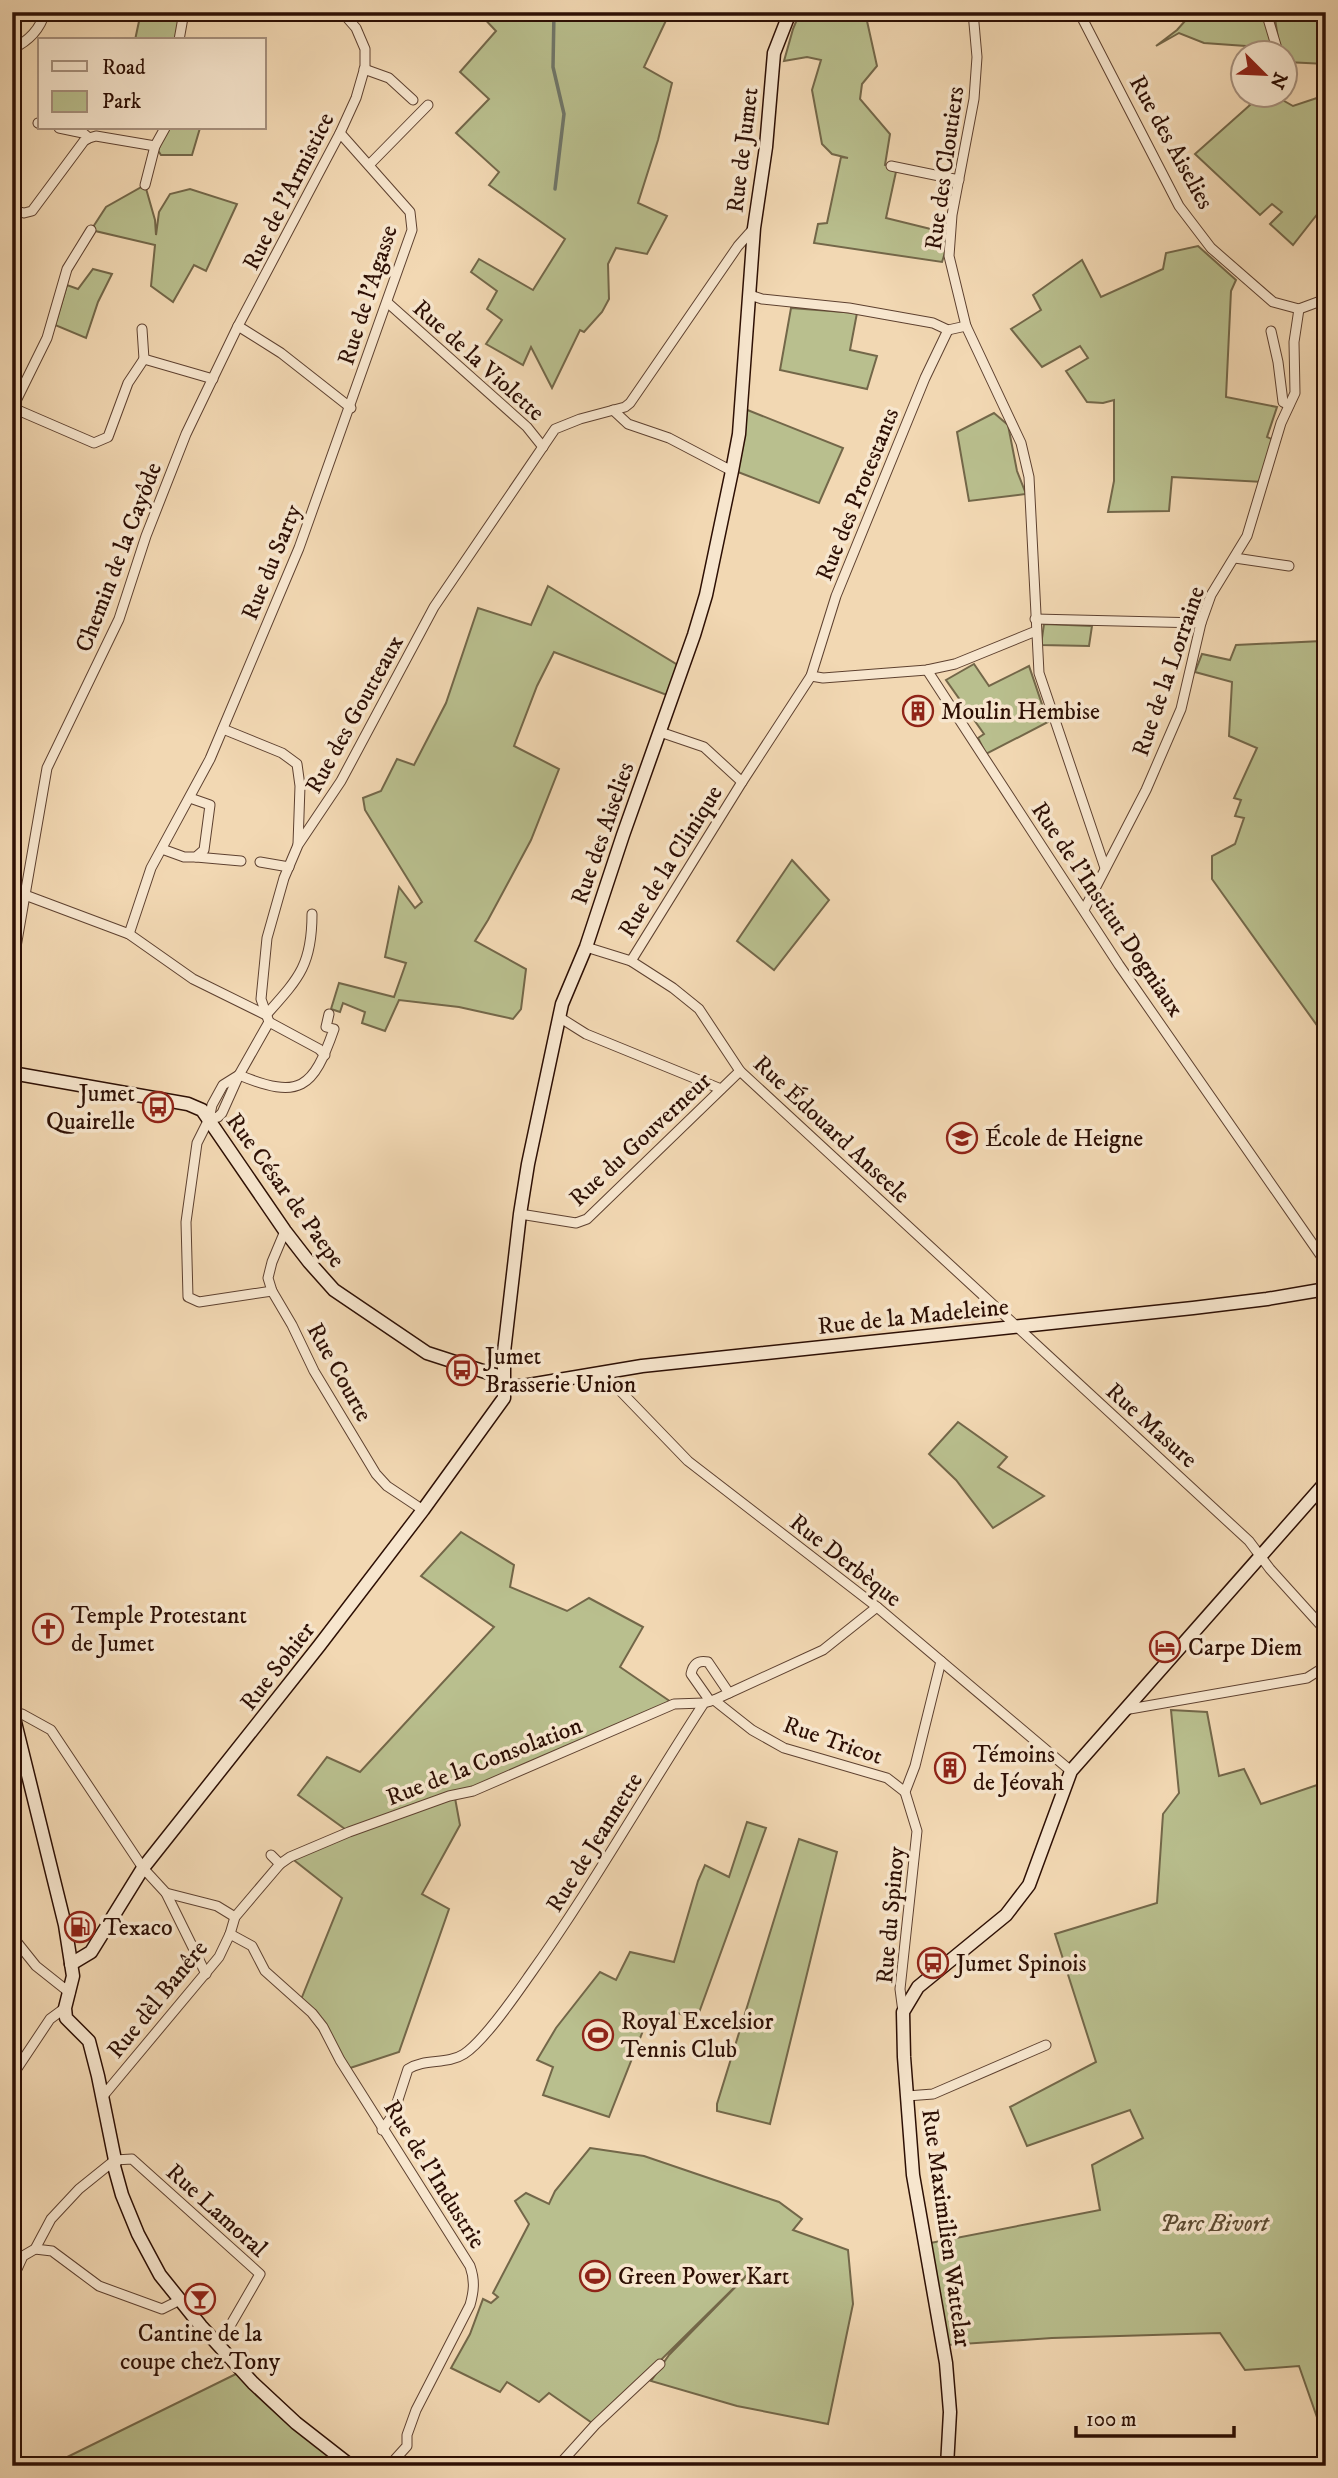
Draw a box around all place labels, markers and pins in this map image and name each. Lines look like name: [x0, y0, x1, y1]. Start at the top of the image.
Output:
building icon: Moulin Hembise: [901, 694, 935, 728]
place label: Moulin Hembise: [941, 697, 1100, 727]
place label: Jumet Quairelle: [46, 1079, 135, 1137]
bus stop icon: Jumet Quairelle: [141, 1090, 175, 1124]
school or university icon: École de Heigne: [945, 1121, 979, 1155]
place label: École de Heigne: [985, 1124, 1143, 1154]
place label: Jumet Brasserie Union: [483, 1342, 637, 1400]
bus stop icon: Jumet Brasserie Union: [445, 1353, 479, 1387]
place label: Temple Protestant de Jumet: [71, 1601, 247, 1659]
church icon: Temple Protestant de Jumet: [31, 1612, 65, 1646]
hotel icon: Carpe Diem: [1148, 1630, 1182, 1664]
place label: Carpe Diem: [1188, 1633, 1302, 1663]
place label: Témoins de Jéovah: [973, 1740, 1065, 1798]
building icon: Témoins de Jéovah: [933, 1751, 967, 1785]
fuel station icon: Texaco: [63, 1910, 97, 1944]
place label: Texaco: [103, 1913, 173, 1943]
bus stop icon: Jumet Spinois: [916, 1946, 950, 1980]
place label: Jumet Spinois: [954, 1949, 1087, 1979]
place label: Royal Excelsior Tennis Club: [621, 2007, 773, 2065]
sports icon: Royal Excelsior Tennis Club: [581, 2018, 615, 2052]
sports icon: Green Power Kart: [578, 2259, 612, 2293]
place label: Green Power Kart: [618, 2262, 790, 2292]
bar icon: Cantine de la coupe chez Tony: [183, 2282, 217, 2316]
place label: Cantine de la coupe chez Tony: [120, 2319, 281, 2377]

